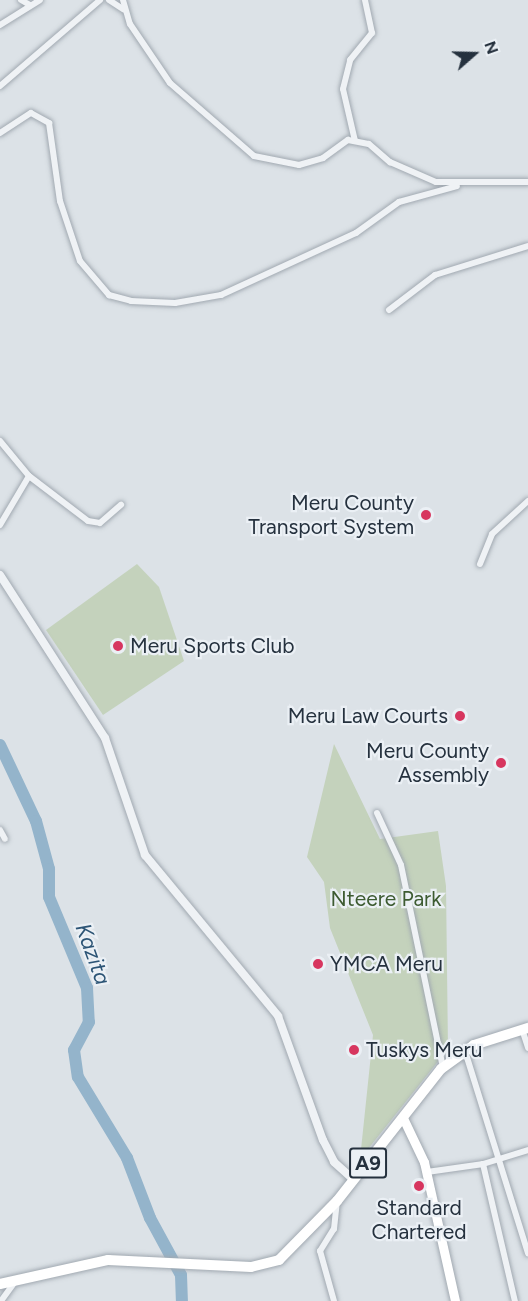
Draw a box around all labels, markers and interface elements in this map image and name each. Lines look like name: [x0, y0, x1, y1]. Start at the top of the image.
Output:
north arrow: [444, 24, 504, 84]
text: N: [480, 39, 502, 57]
place label: Meru County Transport System: [248, 490, 414, 540]
marker: Meru County Transport System: [419, 508, 433, 522]
place label: Meru Sports Club: [130, 633, 295, 659]
marker: Meru Sports Club: [111, 639, 125, 653]
place label: Meru Law Courts: [288, 703, 448, 729]
marker: Meru Law Courts: [453, 709, 467, 723]
place label: Meru County Assembly: [366, 738, 489, 788]
marker: Meru County Assembly: [494, 756, 508, 770]
park label: Nteere Park: [331, 886, 441, 912]
water label: Kazita: [70, 920, 116, 988]
place label: YMCA Meru: [330, 951, 443, 977]
marker: YMCA Meru: [311, 957, 325, 971]
place label: Tuskys Meru: [366, 1037, 482, 1063]
marker: Tuskys Meru: [347, 1043, 361, 1057]
road number: A9: [348, 1146, 388, 1180]
marker: Standard Chartered: [412, 1179, 426, 1193]
place label: Standard Chartered: [372, 1195, 466, 1245]

